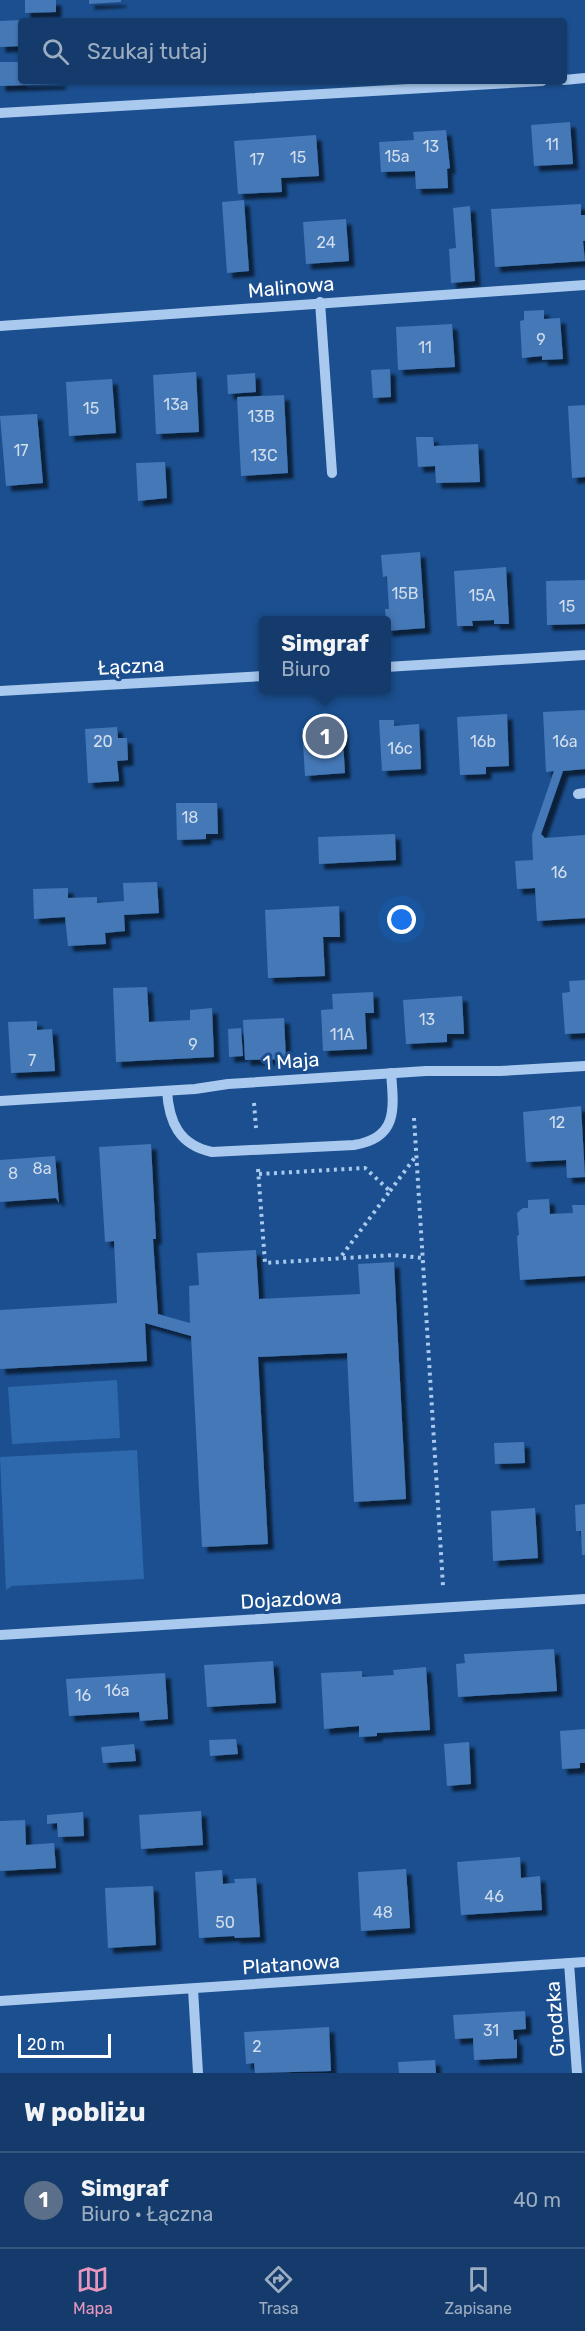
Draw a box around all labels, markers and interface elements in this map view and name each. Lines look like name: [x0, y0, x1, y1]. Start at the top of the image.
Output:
search box: [18, 18, 567, 84]
icon: search: [39, 35, 72, 68]
text: Szukaj tutaj: [87, 38, 208, 65]
house number: 11: [545, 135, 559, 154]
house number: 13: [423, 137, 439, 156]
house number: 15a: [384, 147, 410, 166]
house number: 15: [290, 148, 306, 167]
house number: 17: [249, 150, 265, 169]
house number: 24: [316, 233, 336, 252]
street label: Malinowa: [247, 271, 335, 303]
house number: 9: [536, 330, 546, 349]
house number: 11: [418, 338, 432, 357]
house number: 13a: [163, 395, 189, 414]
house number: 15: [83, 399, 99, 418]
house number: 13B: [247, 407, 275, 426]
house number: 17: [13, 441, 29, 460]
house number: 13C: [250, 446, 278, 465]
house number: 15B: [391, 584, 419, 603]
house number: 15A: [468, 586, 496, 605]
house number: 15: [559, 597, 575, 616]
popup: [259, 616, 391, 694]
text: Simgraf: [281, 630, 369, 657]
street label: Łączna: [97, 652, 165, 680]
text: Biuro: [281, 657, 330, 681]
pin: 1: [306, 714, 344, 758]
house number: 20: [93, 732, 113, 751]
house number: 16b: [470, 732, 496, 751]
house number: 16a: [552, 732, 578, 751]
house number: 16c: [387, 739, 413, 758]
house number: 18: [181, 808, 199, 827]
house number: 16: [551, 863, 568, 882]
your location: [387, 905, 416, 934]
house number: 13: [419, 1010, 435, 1029]
house number: 11A: [330, 1025, 354, 1044]
house number: 9: [188, 1035, 198, 1054]
street label: 1 Maja: [262, 1047, 320, 1075]
house number: 7: [28, 1051, 36, 1070]
house number: 12: [549, 1113, 565, 1132]
house number: 8a: [32, 1159, 52, 1178]
house number: 8: [8, 1164, 18, 1183]
street label: Dojazdowa: [240, 1584, 342, 1614]
house number: 16a: [104, 1681, 130, 1700]
house number: 16: [75, 1686, 92, 1705]
house number: 46: [484, 1887, 504, 1906]
house number: 48: [373, 1903, 393, 1922]
house number: 50: [215, 1913, 235, 1932]
street label: Platanowa: [241, 1949, 341, 1979]
street label: Grodzka: [540, 1980, 570, 2058]
house number: 31: [483, 2021, 499, 2040]
scale bar: [18, 2031, 111, 2058]
text: 20 m: [27, 2035, 65, 2054]
house number: 2: [252, 2037, 262, 2056]
text: W pobliżu: [24, 2097, 146, 2128]
text: Simgraf: [81, 2175, 168, 2202]
text: 1: [39, 2188, 48, 2212]
text: 40 m: [513, 2188, 561, 2212]
text: Biuro · Łączna: [81, 2202, 213, 2226]
tab: Mapa: [73, 2263, 113, 2318]
tab: Trasa: [259, 2263, 299, 2318]
tab: Zapisane: [445, 2263, 512, 2318]

